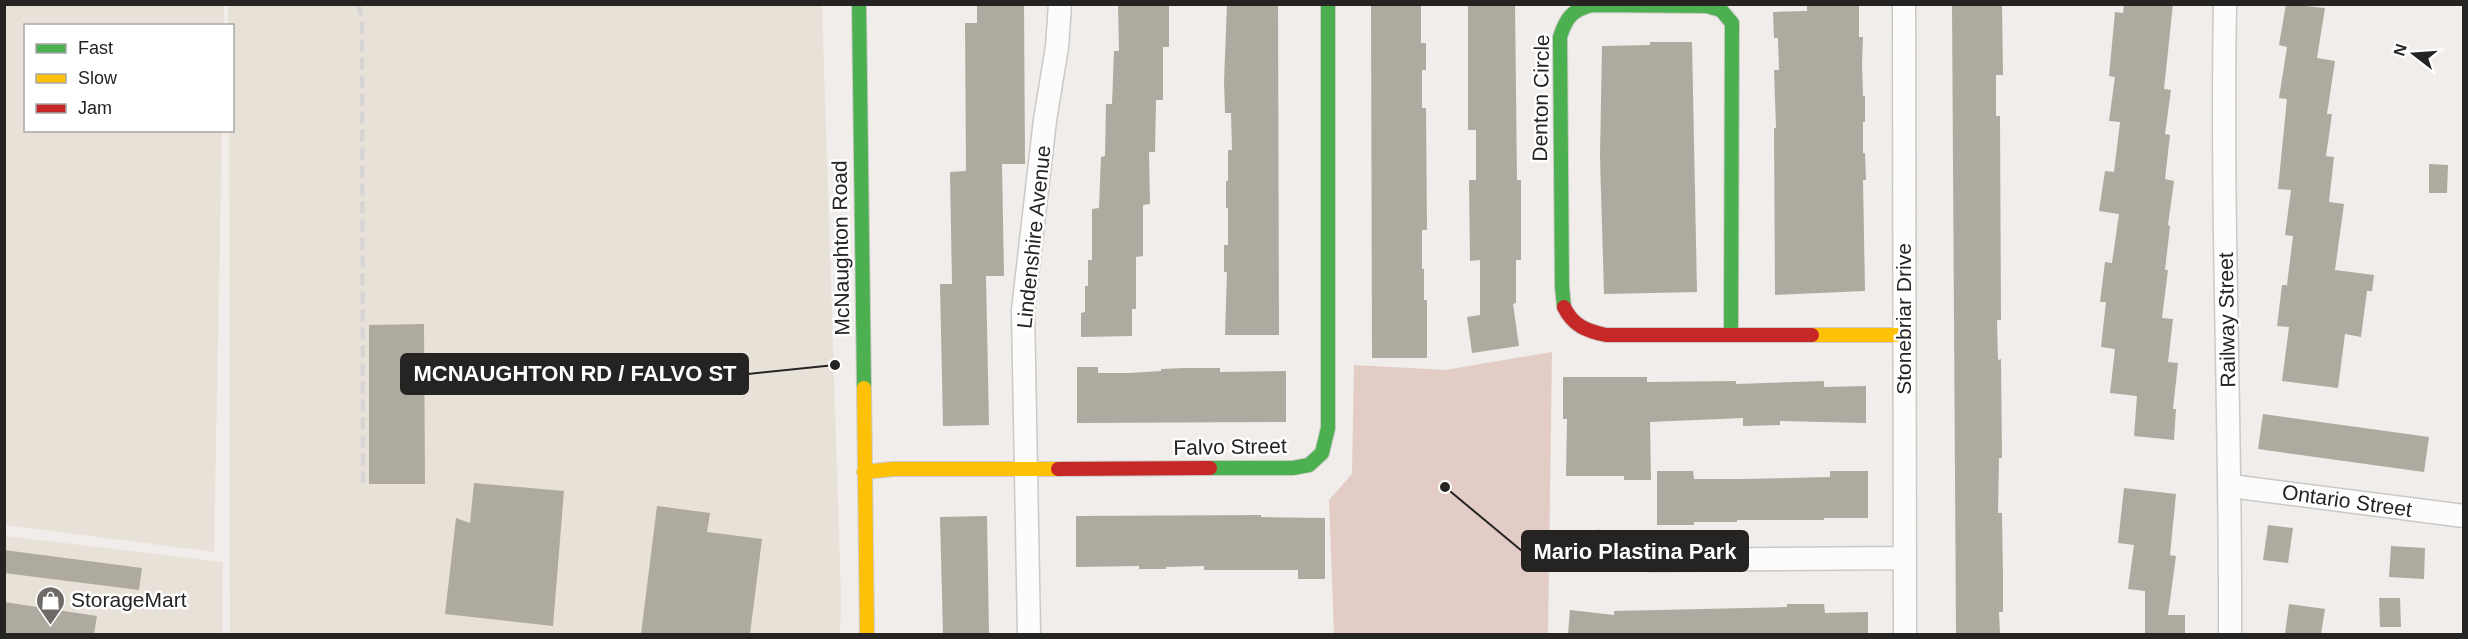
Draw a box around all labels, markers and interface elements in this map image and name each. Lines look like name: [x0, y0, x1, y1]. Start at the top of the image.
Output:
legend: [24, 24, 234, 132]
north arrow: [2384, 24, 2444, 84]
street label: Denton Circle: [1528, 34, 1553, 162]
text: Fast: [78, 38, 113, 58]
text: N: [2390, 42, 2410, 58]
text: Slow: [78, 68, 118, 88]
text: Jam: [78, 98, 112, 118]
street label: Lindenshire Avenue: [1012, 144, 1055, 330]
street label: McNaughton Road: [827, 160, 854, 336]
street label: Stonebriar Drive: [1892, 243, 1915, 395]
street label: Railway Street: [2214, 252, 2239, 388]
callout: MCNAUGHTON RD / FALVO ST: [401, 354, 748, 394]
text: MCNAUGHTON RD / FALVO ST: [413, 361, 737, 386]
street label: Falvo Street: [1173, 434, 1287, 459]
street label: Ontario Street: [2281, 480, 2414, 521]
callout: Mario Plastina Park: [1522, 531, 1748, 571]
text: Mario Plastina Park: [1534, 539, 1737, 564]
shop icon: StorageMart: [34, 584, 66, 626]
place label: StorageMart: [71, 588, 187, 611]

